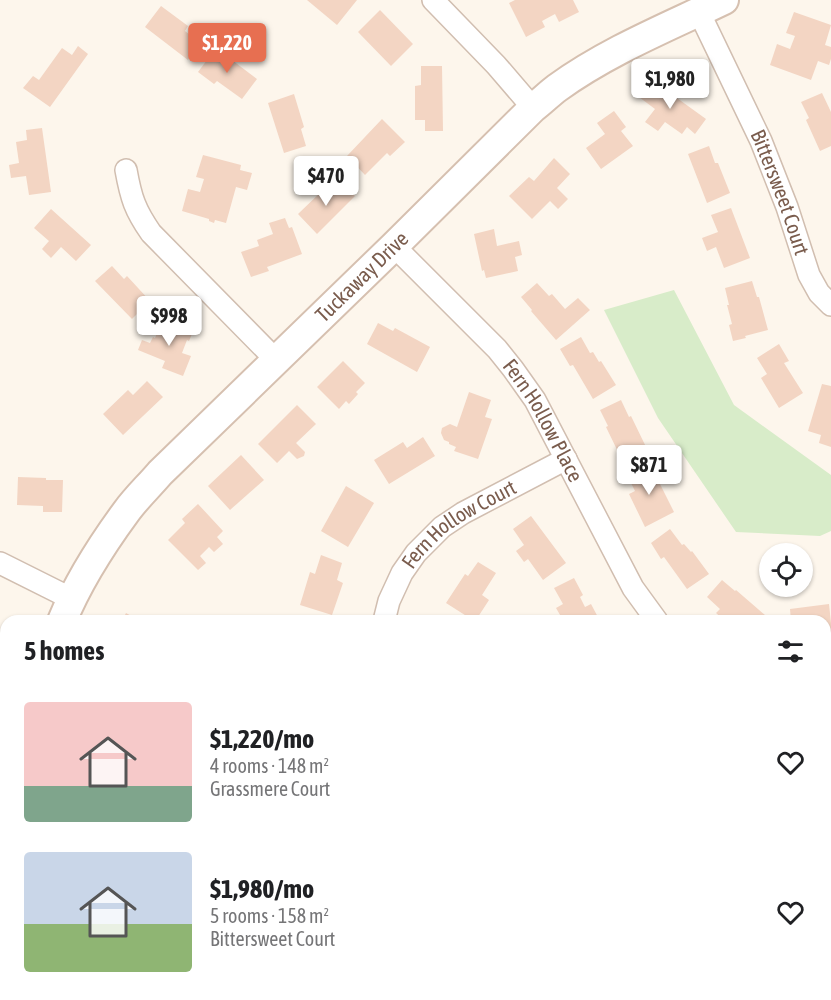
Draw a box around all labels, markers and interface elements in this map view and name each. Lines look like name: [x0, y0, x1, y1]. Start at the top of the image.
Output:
pin: $1,220: [178, 23, 276, 74]
text: $1,220: [202, 31, 252, 54]
pin: $1,980: [621, 59, 719, 110]
text: $1,980: [645, 67, 695, 90]
street label: Bittersweet Court: [746, 125, 815, 258]
pin: $470: [290, 156, 362, 207]
text: $470: [308, 164, 344, 187]
street label: Tuckaway Drive: [310, 226, 413, 326]
pin: $998: [133, 296, 205, 347]
text: $998: [151, 304, 187, 327]
street label: Fern Hollow Place: [499, 354, 588, 486]
pin: $871: [613, 445, 685, 496]
text: $871: [631, 453, 667, 476]
street label: Fern Hollow Court: [396, 474, 520, 573]
map controls: [759, 543, 813, 597]
button: locate: [759, 543, 813, 597]
icon: filters: [774, 635, 807, 668]
text: 5 homes: [24, 636, 104, 666]
text: $1,220/mo: [210, 724, 314, 754]
icon: home: [72, 726, 144, 798]
icon: heart: [774, 746, 807, 779]
text: 4 rooms · 148 m²: [210, 754, 329, 777]
text: Grassmere Court: [210, 777, 330, 800]
text: $1,980/mo: [210, 874, 314, 904]
icon: home: [72, 876, 144, 948]
icon: heart: [774, 896, 807, 929]
text: 5 rooms · 158 m²: [210, 904, 329, 927]
text: Bittersweet Court: [210, 927, 335, 950]

